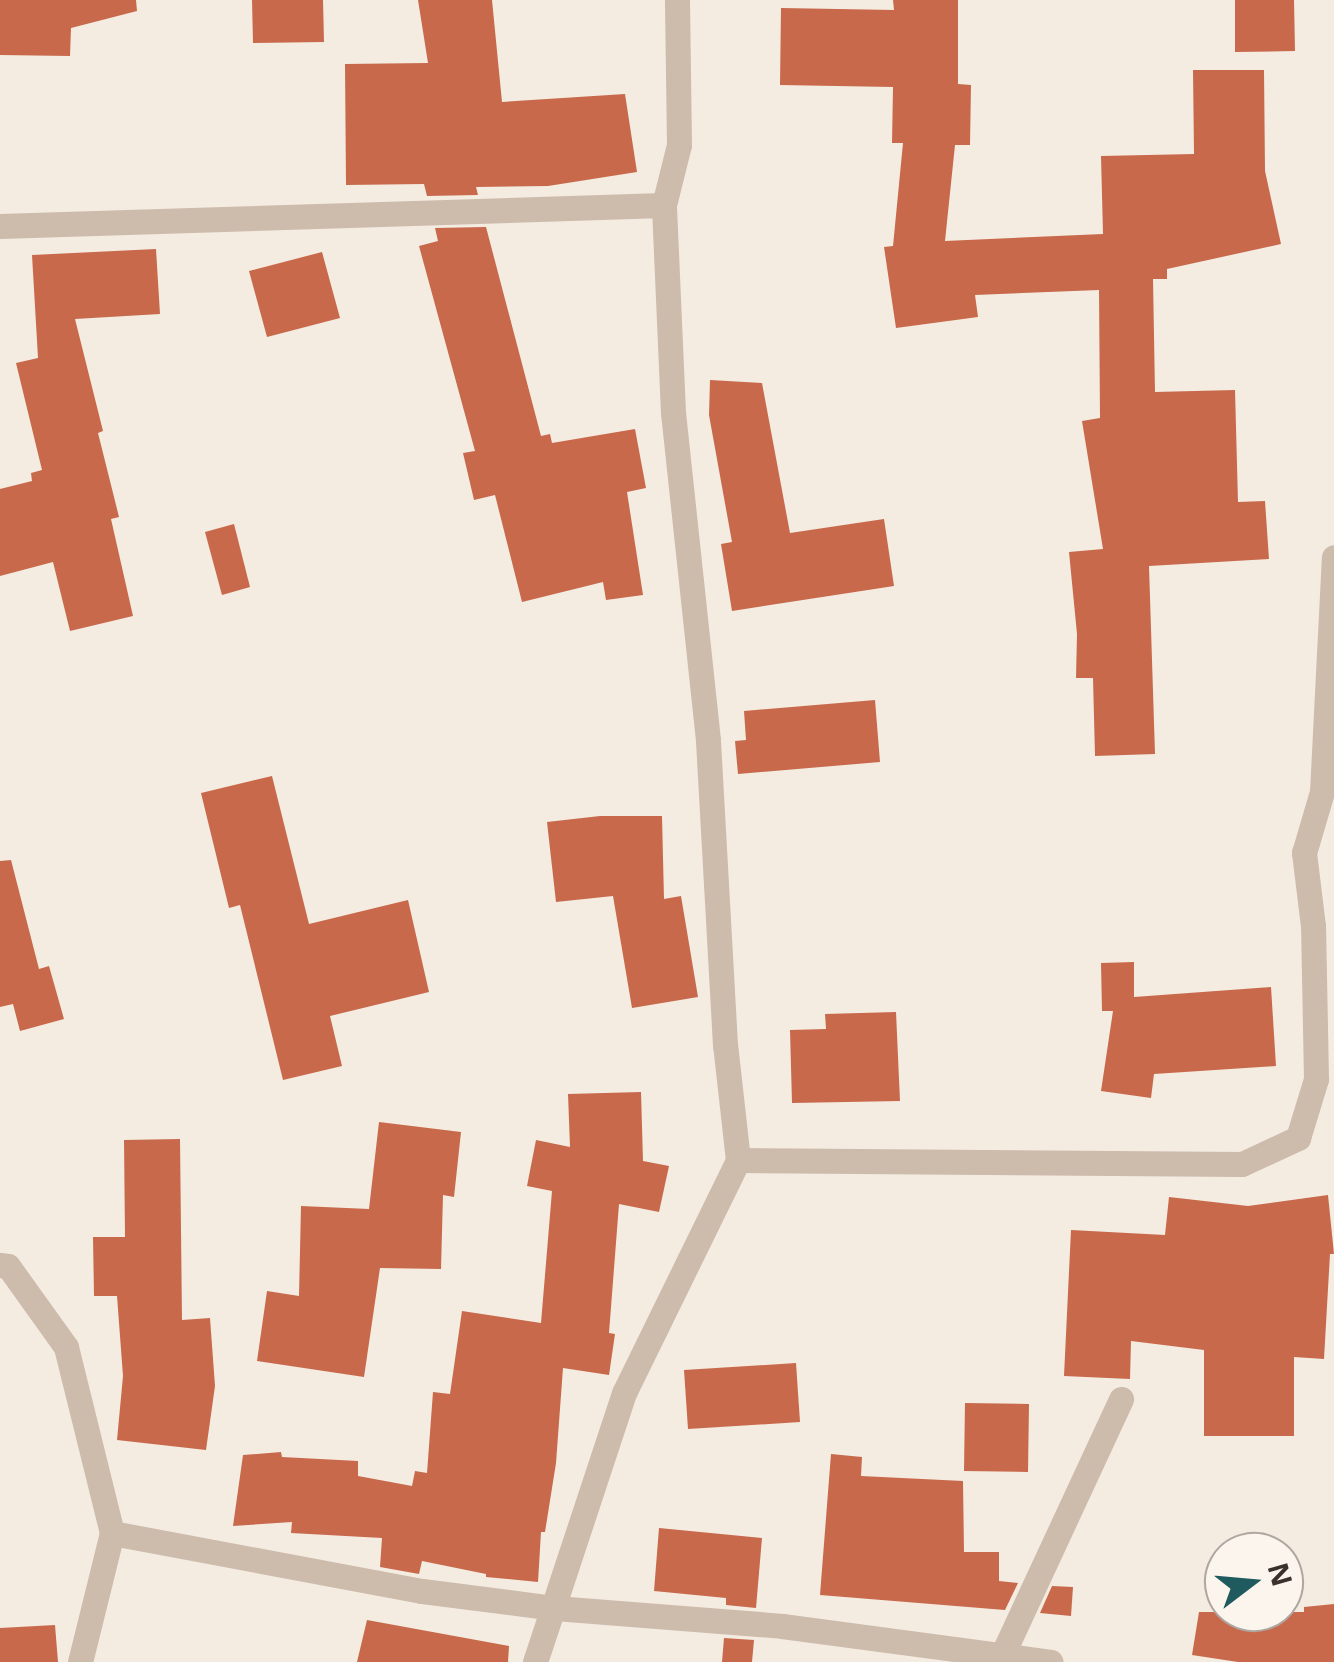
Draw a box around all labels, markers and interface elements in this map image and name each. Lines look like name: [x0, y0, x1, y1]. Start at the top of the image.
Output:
north arrow: [1204, 1532, 1304, 1632]
text: N: [1260, 1558, 1302, 1590]

